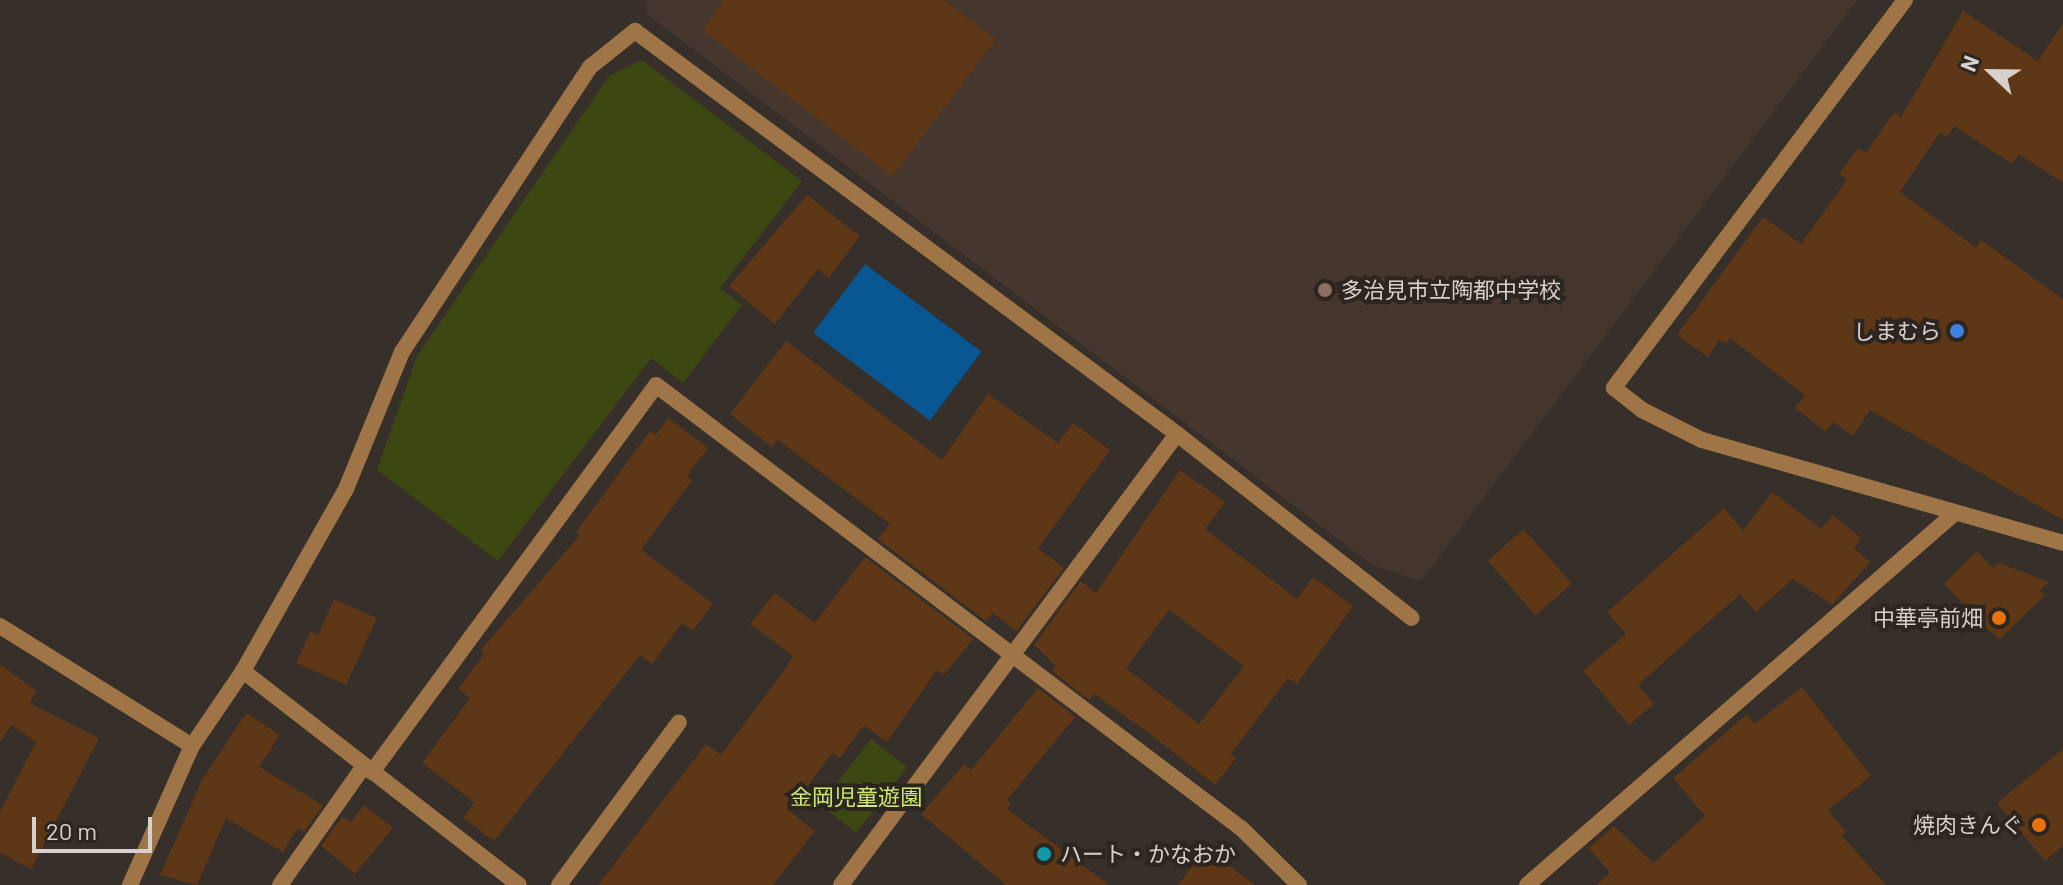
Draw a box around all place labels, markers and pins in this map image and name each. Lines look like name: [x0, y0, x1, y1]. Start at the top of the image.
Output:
place label: 多治見市立陶都中学校: [1341, 277, 1561, 303]
marker: 多治見市立陶都中学校: [1316, 281, 1334, 299]
place label: しまむら: [1853, 318, 1941, 344]
marker: しまむら: [1948, 322, 1966, 340]
place label: 中華亭前畑: [1873, 605, 1983, 631]
marker: 中華亭前畑: [1990, 609, 2008, 627]
place label: 焼肉きんぐ: [1913, 812, 2023, 838]
marker: 焼肉きんぐ: [2030, 816, 2048, 834]
place label: ハート・かなおか: [1060, 841, 1236, 867]
marker: ハート・かなおか: [1035, 845, 1053, 863]

